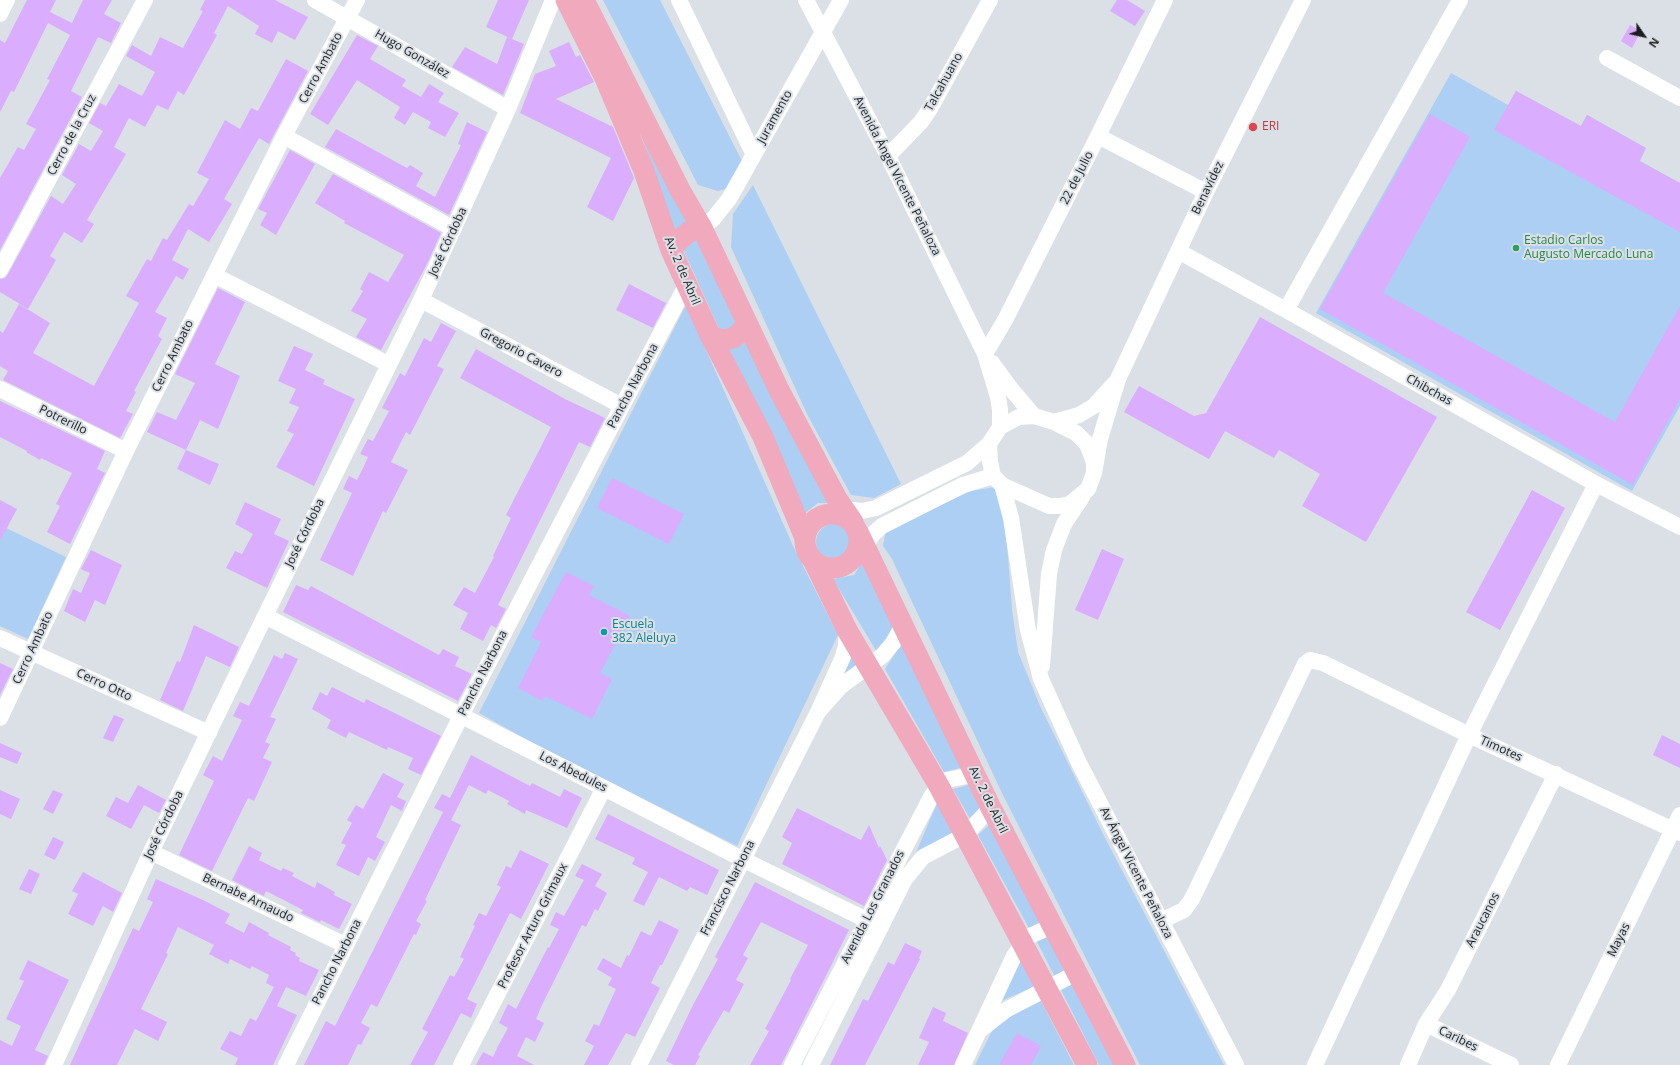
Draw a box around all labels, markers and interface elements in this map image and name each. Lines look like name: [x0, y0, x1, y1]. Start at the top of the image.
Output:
north arrow: [1624, 16, 1664, 56]
street label: Hugo González: [372, 27, 452, 81]
street label: Cerro Ambato: [296, 30, 346, 106]
text: N: [1646, 35, 1663, 51]
street label: Talcahuano: [922, 50, 966, 114]
street label: Juramento: [754, 88, 796, 146]
street label: Cerro de la Cruz: [45, 92, 99, 178]
street label: Avenida Ángel Vicente Peñaloza: [850, 94, 944, 258]
place label: ERI: [1262, 120, 1279, 134]
marker: ERI: [1247, 121, 1259, 133]
street label: 22 de Julio: [1057, 149, 1097, 207]
street label: Benavídez: [1189, 159, 1227, 217]
street label: José Córdoba: [426, 205, 470, 279]
place label: Estadio Carlos Augusto Mercado Luna: [1524, 234, 1653, 262]
street label: Av. 2 de Abril: [661, 235, 703, 307]
marker: Estadio Carlos Augusto Mercado Luna: [1511, 243, 1521, 253]
street label: Cerro Ambato: [149, 318, 197, 394]
street label: Gregorio Cavero: [477, 325, 565, 381]
street label: Pancho Narbona: [605, 341, 661, 431]
street label: Chibchas: [1403, 371, 1455, 409]
street label: Potrerillo: [37, 402, 89, 438]
street label: José Córdoba: [282, 496, 328, 570]
street label: Cerro Ambato: [10, 609, 56, 687]
place label: Escuela 382 Aleluya: [612, 618, 676, 646]
marker: Escuela 382 Aleluya: [599, 627, 609, 637]
street label: Pancho Narbona: [455, 628, 511, 718]
street label: Cerro Otto: [74, 666, 134, 704]
street label: Timotes: [1478, 733, 1524, 765]
street label: Los Abedules: [537, 749, 609, 795]
street label: Av. 2 de Abril: [966, 764, 1010, 836]
street label: José Córdoba: [141, 788, 187, 862]
street label: Av Ángel Vicente Peñaloza: [1097, 805, 1175, 941]
street label: Francisco Narbona: [698, 838, 758, 938]
street label: Avenida Los Granados: [838, 848, 908, 966]
street label: Profesor Arturo Grimaux: [495, 861, 571, 991]
street label: Bernabe Arnaudo: [200, 871, 296, 925]
street label: Araucanos: [1463, 890, 1503, 950]
street label: Pancho Narbona: [309, 917, 365, 1007]
street label: Mayas: [1605, 921, 1633, 959]
street label: Caribes: [1436, 1023, 1480, 1055]

